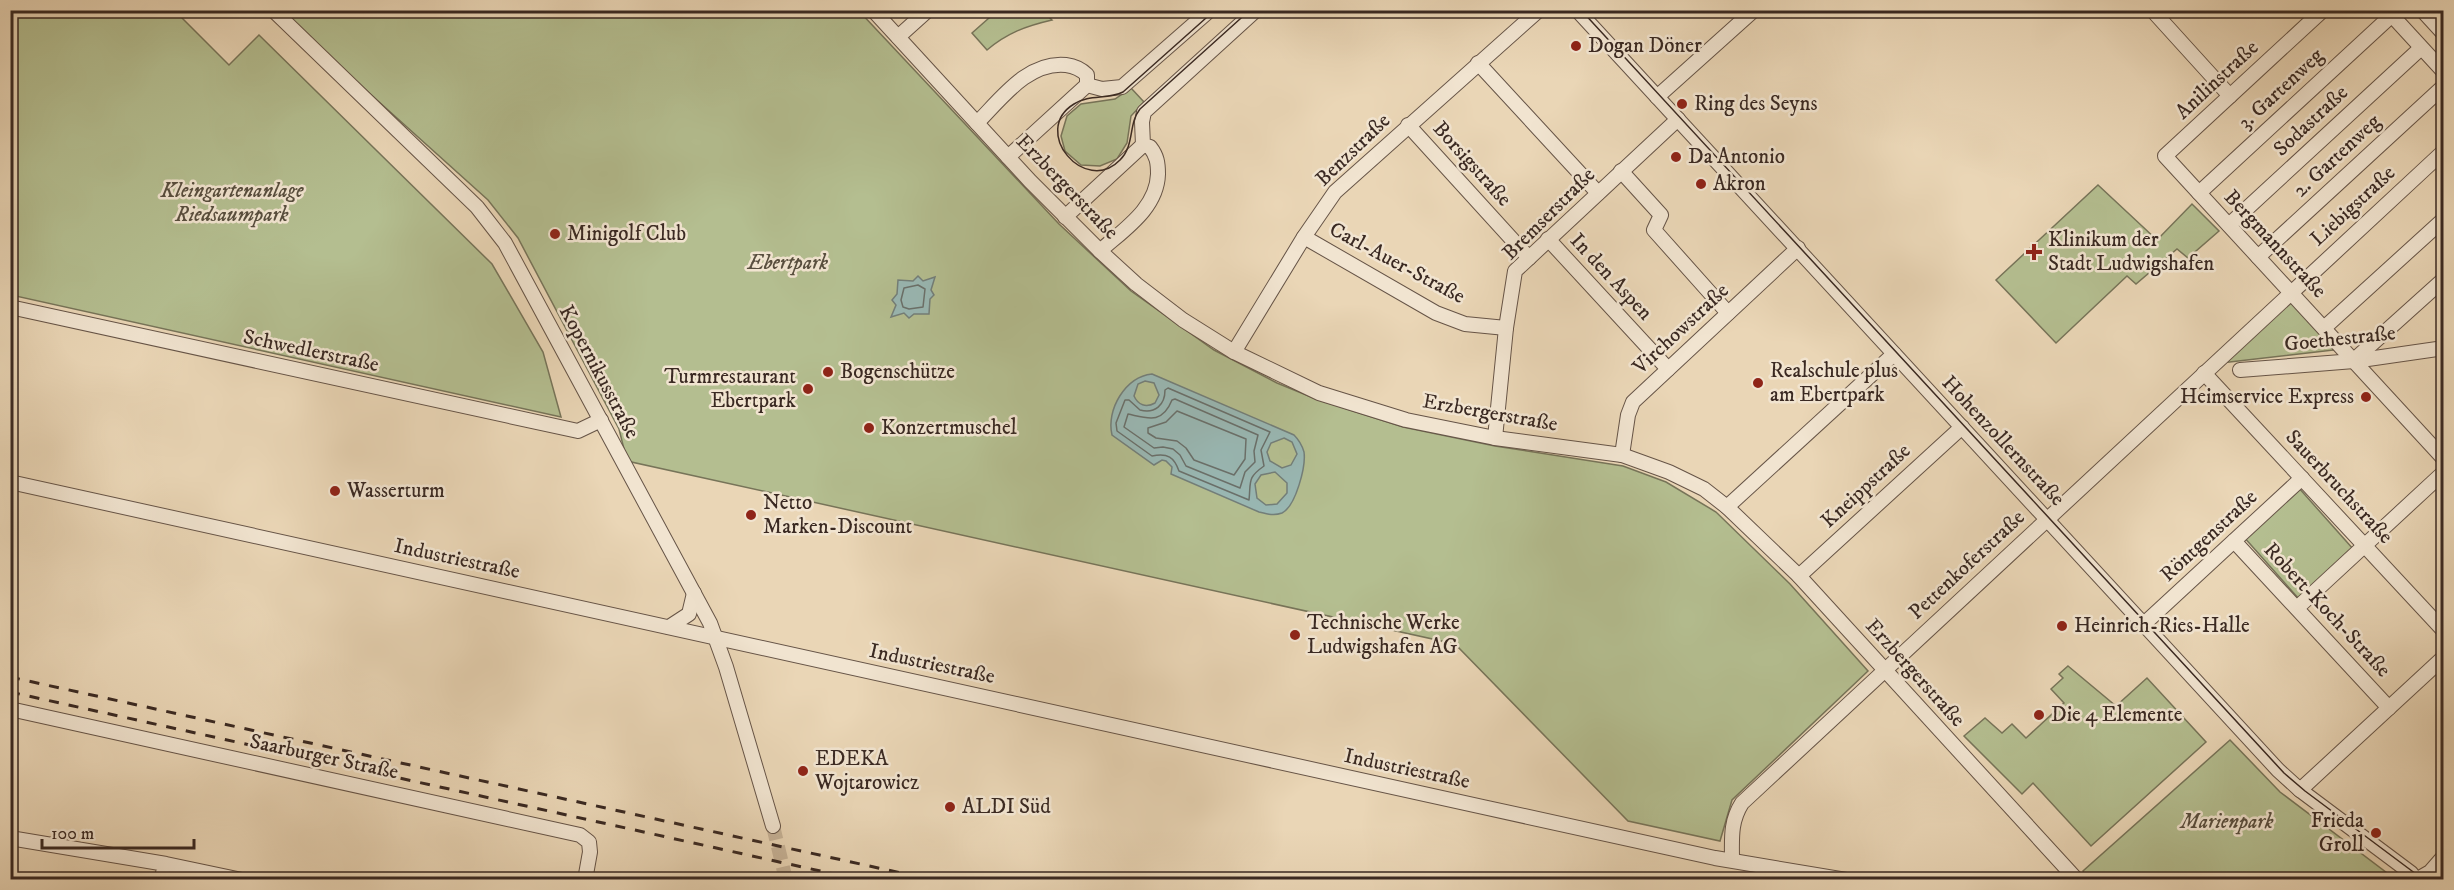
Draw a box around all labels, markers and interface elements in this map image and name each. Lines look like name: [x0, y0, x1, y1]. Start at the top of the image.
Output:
place label: Dogan Döner: [1588, 33, 1702, 59]
street label: Anilinstraße: [2170, 35, 2264, 125]
marker: Dogan Döner: [1569, 39, 1583, 53]
street label: 3. Gartenweg: [2233, 42, 2330, 135]
street label: Sodastraße: [2268, 80, 2354, 162]
place label: Ring des Seyns: [1694, 91, 1817, 117]
marker: Ring des Seyns: [1675, 97, 1689, 111]
street label: Benzstraße: [1310, 108, 1396, 192]
street label: 2. Gartenweg: [2288, 108, 2387, 203]
street label: Borsigstraße: [1427, 116, 1517, 212]
street label: Erzbergerstraße: [1010, 129, 1124, 245]
place label: Da Antonio: [1688, 144, 1785, 170]
marker: Da Antonio: [1669, 150, 1683, 164]
street label: Liebigstraße: [2305, 160, 2401, 252]
street label: Bremserstraße: [1497, 162, 1601, 266]
place label: Akron: [1713, 171, 1766, 197]
marker: Akron: [1694, 177, 1708, 191]
park label: Kleingartenanlage Riedsaumpark: [160, 178, 304, 228]
street label: Bergmannstraße: [2218, 184, 2332, 304]
street label: Carl-Auer-Straße: [1325, 216, 1470, 310]
place label: Minigolf Club: [567, 221, 686, 247]
marker: Minigolf Club: [548, 227, 562, 241]
place label: Klinikum der Stadt Ludwigshafen: [2048, 227, 2214, 277]
street label: In den Aspen: [1564, 228, 1658, 326]
marker: Klinikum der Stadt Ludwigshafen: [2025, 243, 2043, 261]
park label: Ebertpark: [747, 250, 828, 276]
street label: Virchowstraße: [1627, 278, 1735, 381]
street label: Kopernikusstraße: [553, 301, 645, 443]
street label: Goethestraße: [2283, 320, 2397, 358]
street label: Schwedlerstraße: [241, 324, 382, 378]
place label: Realschule plus am Ebertpark: [1770, 358, 1898, 408]
place label: Bogenschütze: [840, 359, 955, 385]
place label: Turmrestaurant Ebertpark: [664, 364, 797, 414]
marker: Bogenschütze: [821, 365, 835, 379]
street label: Hohenzollernstraße: [1936, 370, 2070, 512]
marker: Realschule plus am Ebertpark: [1751, 376, 1765, 390]
marker: Turmrestaurant Ebertpark: [801, 382, 815, 396]
place label: Heimservice Express: [2180, 384, 2354, 410]
street label: Erzbergerstraße: [1420, 388, 1560, 438]
marker: Heimservice Express: [2359, 390, 2373, 404]
place label: Konzertmuschel: [881, 415, 1018, 441]
marker: Konzertmuschel: [862, 421, 876, 435]
street label: Sauerbruchstraße: [2280, 425, 2399, 550]
street label: Kneippstraße: [1816, 438, 1916, 534]
place label: Wasserturm: [346, 478, 445, 504]
marker: Wasserturm: [328, 484, 342, 498]
street label: Röntgenstraße: [2155, 484, 2263, 588]
place label: Netto Marken-Discount: [763, 490, 913, 540]
street label: Pettenkoferstraße: [1904, 504, 2031, 625]
marker: Netto Marken-Discount: [744, 508, 758, 522]
street label: Industriestraße: [392, 533, 522, 585]
street label: Robert-Koch-Straße: [2258, 537, 2396, 683]
place label: Technische Werke Ludwigshafen AG: [1307, 610, 1460, 660]
street label: Erzbergerstraße: [1860, 613, 1971, 733]
place label: Heinrich-Ries-Halle: [2074, 613, 2250, 639]
marker: Heinrich-Ries-Halle: [2055, 619, 2069, 633]
marker: Technische Werke Ludwigshafen AG: [1288, 628, 1302, 642]
street label: Industriestraße: [867, 638, 997, 690]
place label: Die 4 Elemente: [2051, 702, 2183, 728]
marker: Die 4 Elemente: [2032, 708, 2046, 722]
street label: Saarburger Straße: [247, 729, 401, 786]
street label: Industriestraße: [1342, 743, 1472, 795]
place label: EDEKA Wojtarowicz: [814, 746, 919, 796]
marker: EDEKA Wojtarowicz: [796, 764, 810, 778]
place label: ALDI Süd: [962, 794, 1051, 820]
marker: ALDI Süd: [943, 800, 957, 814]
place label: Frieda Groll: [2311, 808, 2365, 858]
park label: Marienpark: [2179, 809, 2274, 835]
scale bar: [42, 812, 194, 850]
text: 100 m: [51, 823, 94, 845]
marker: Frieda Groll: [2369, 826, 2383, 840]

